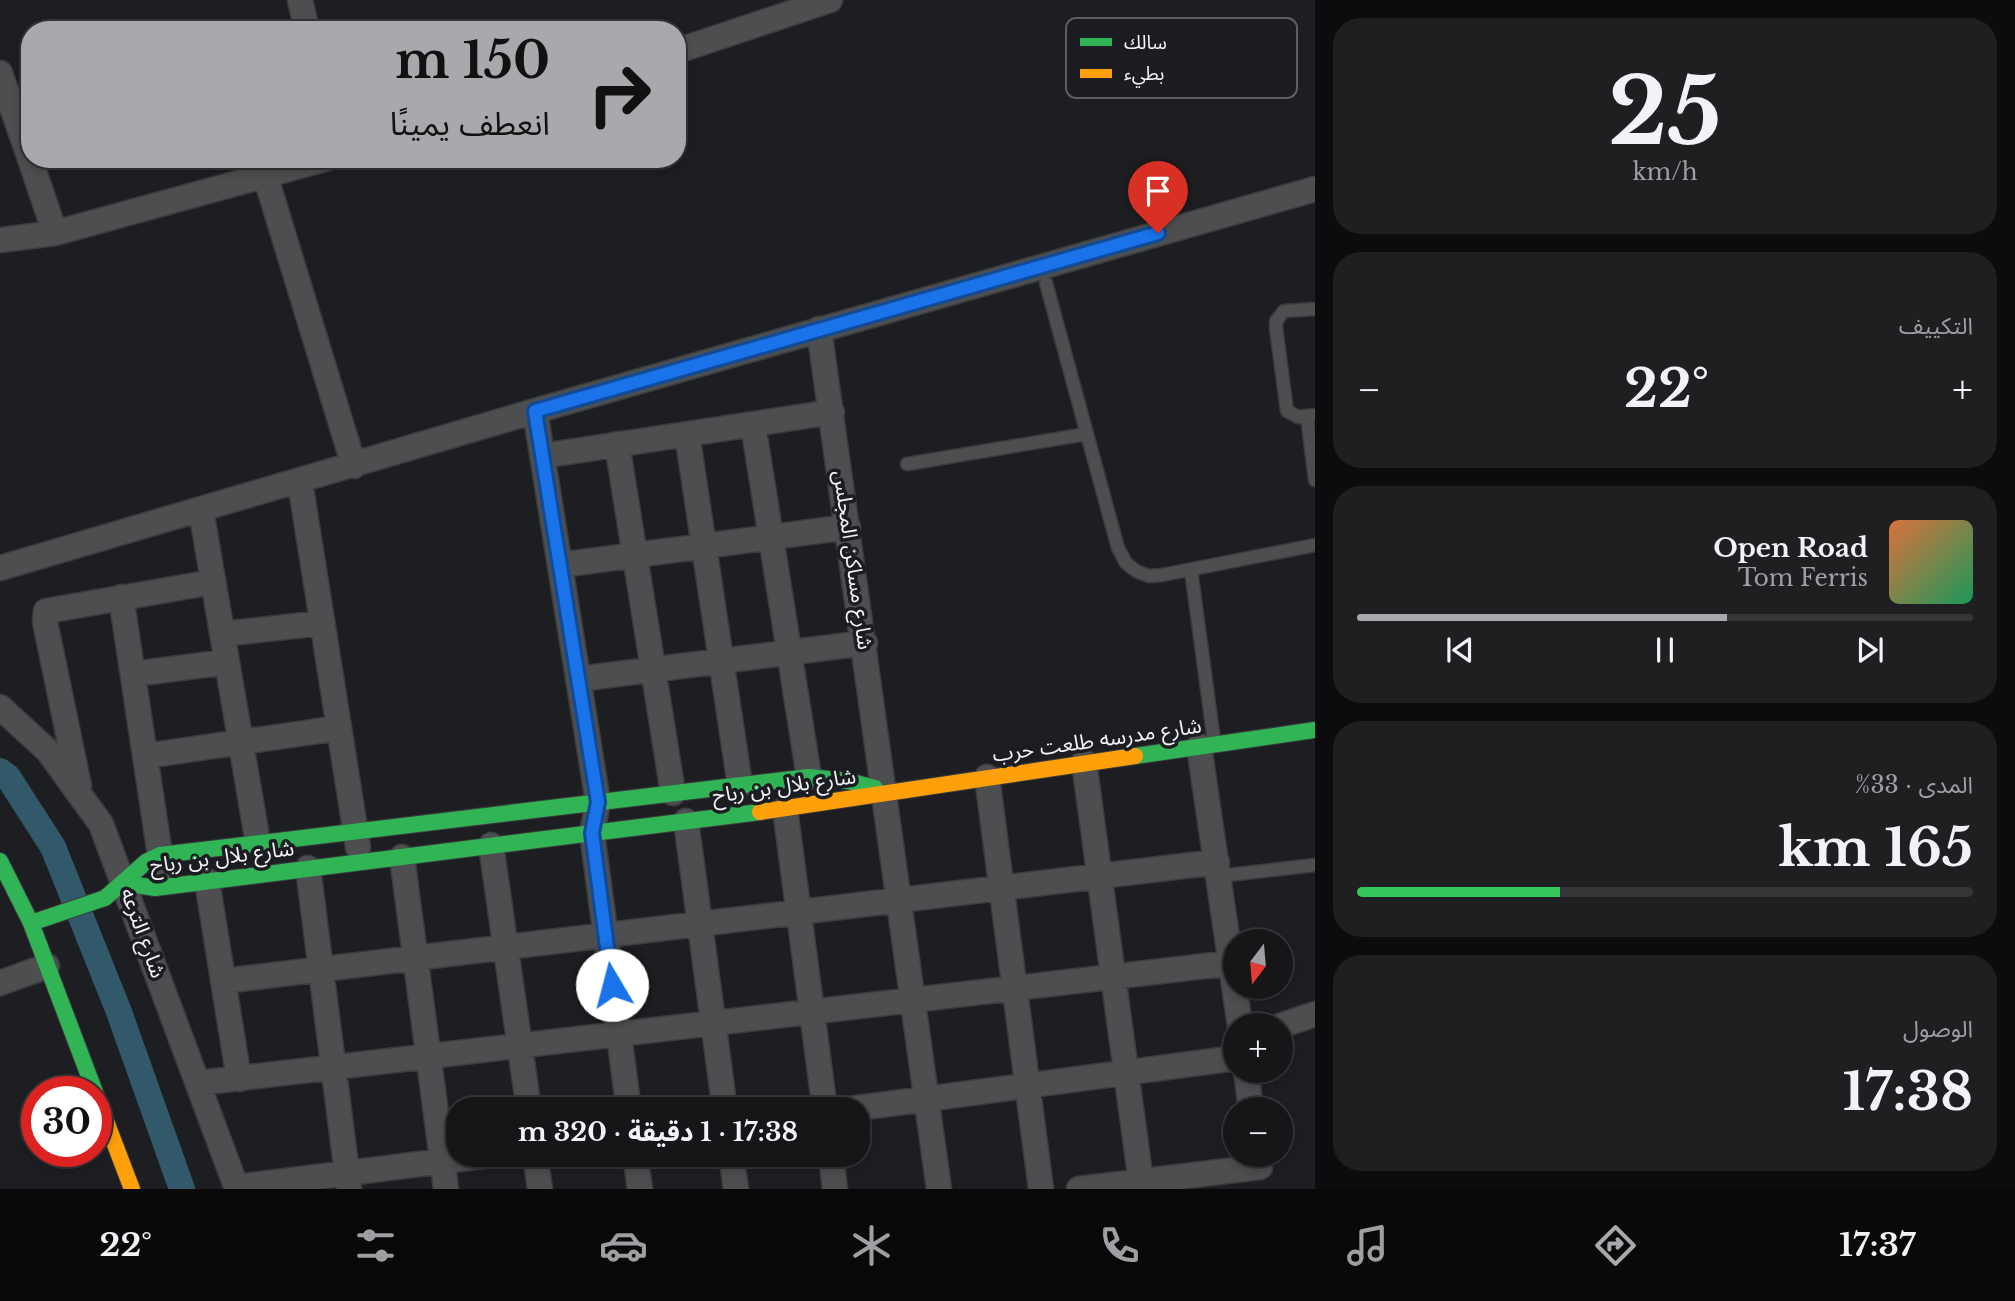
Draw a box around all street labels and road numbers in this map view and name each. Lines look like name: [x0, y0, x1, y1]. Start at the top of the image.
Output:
street label: شارع مساكن المجلس: [826, 469, 878, 652]
street label: شارع مدرسه طلعت حرب: [991, 712, 1204, 770]
street label: شارع بلال بن رباح: [710, 763, 858, 811]
street label: شارع بلال بن رباح: [148, 835, 296, 881]
street label: شارع الترعه: [113, 884, 171, 982]

